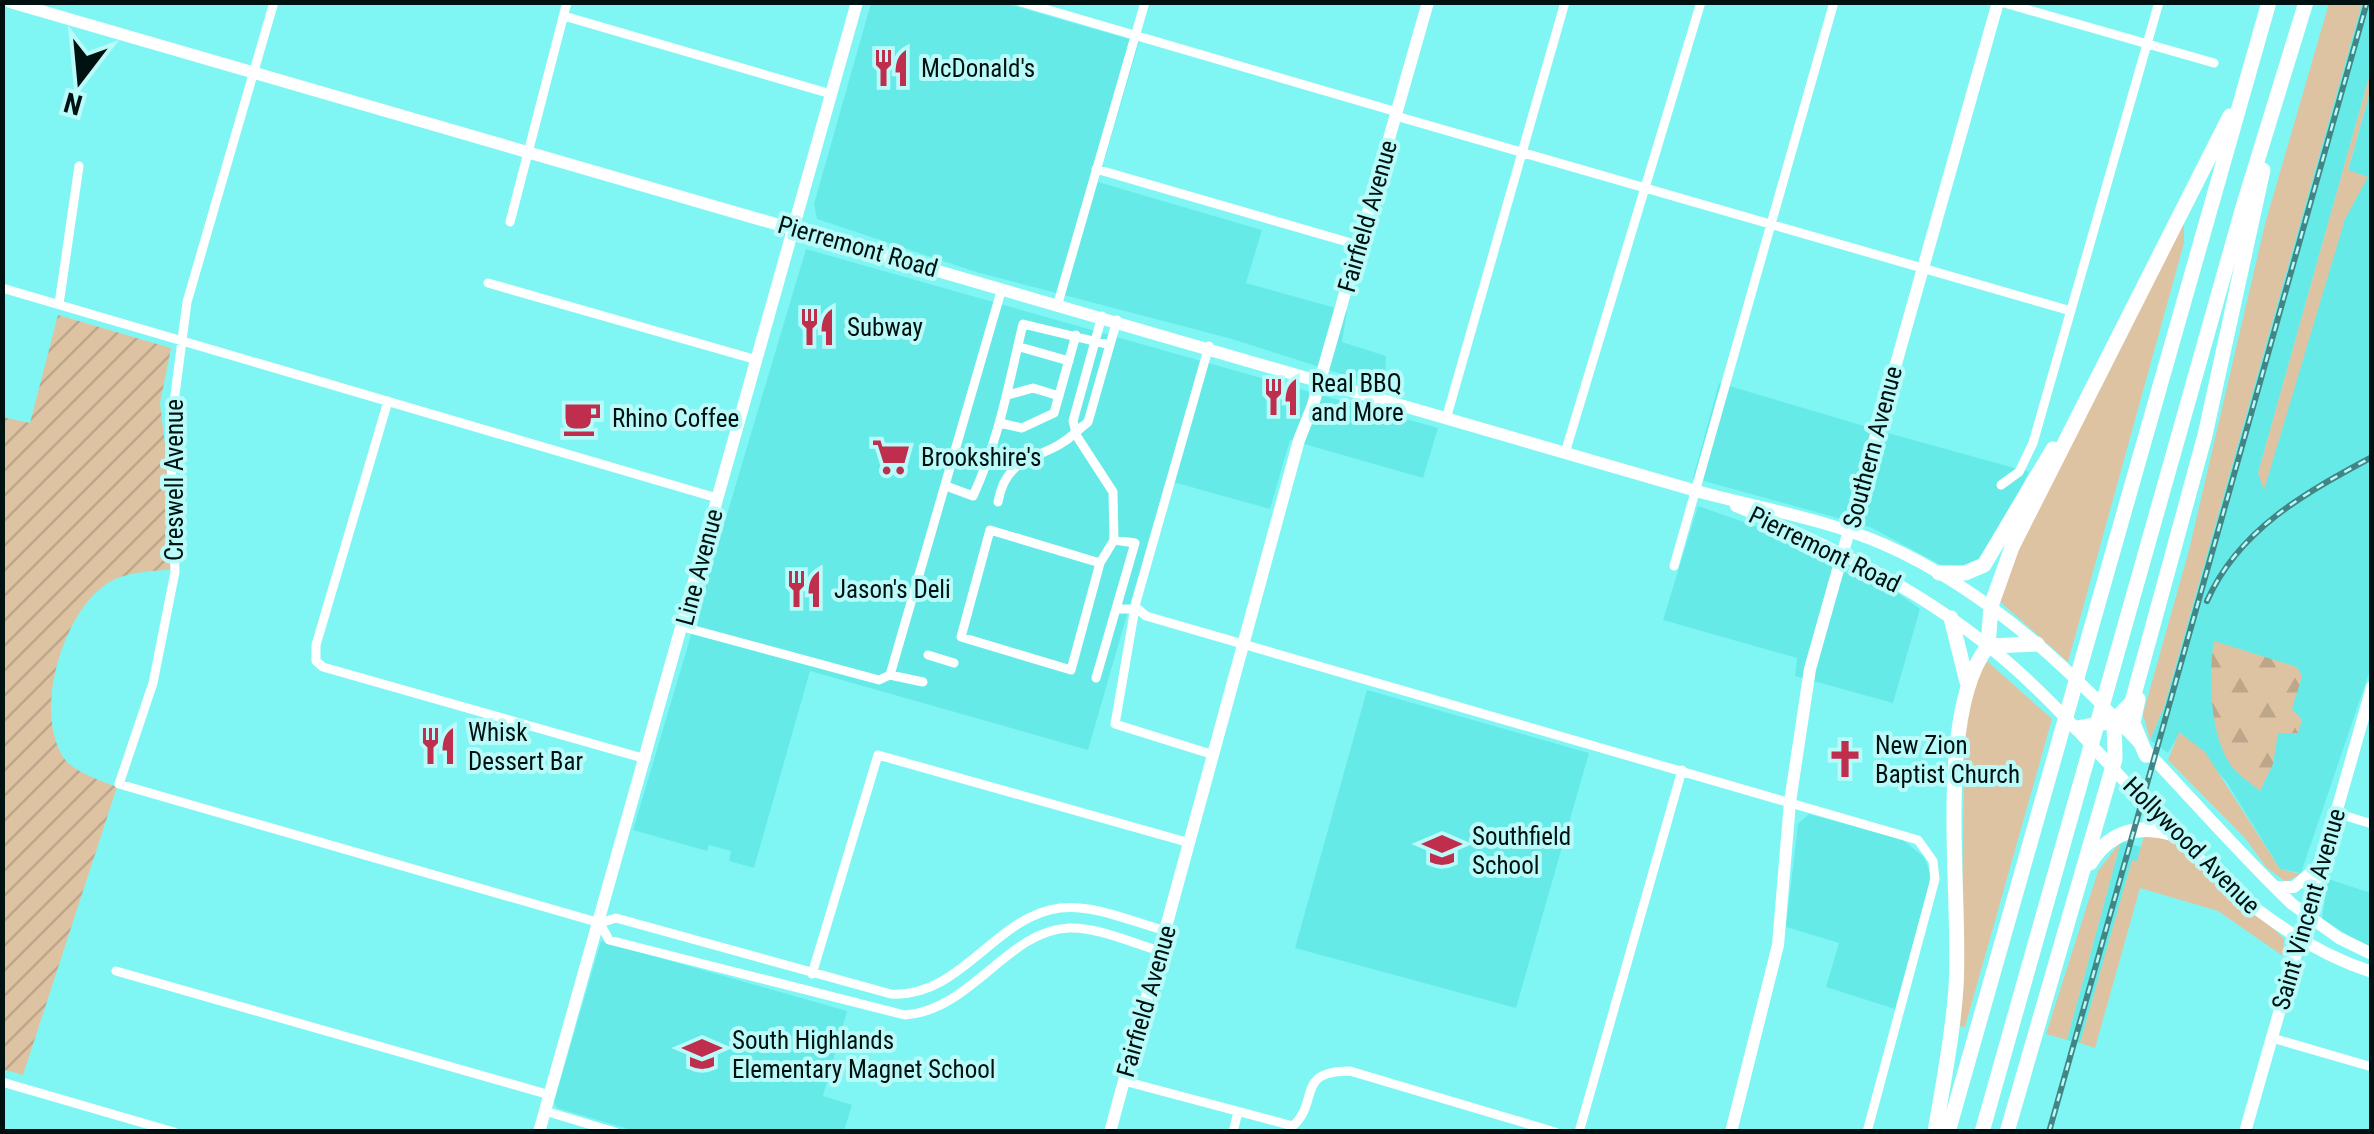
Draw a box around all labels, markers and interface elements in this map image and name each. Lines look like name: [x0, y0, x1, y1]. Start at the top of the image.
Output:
north arrow: [30, 30, 130, 130]
restaurant icon: McDonald's: [870, 47, 912, 89]
place label: McDonald's: [921, 54, 1035, 83]
text: N: [60, 85, 86, 122]
street label: Fairfield Avenue: [1332, 137, 1403, 295]
street label: Pierremont Road: [775, 210, 941, 283]
restaurant icon: Subway: [796, 306, 838, 348]
place label: Subway: [847, 313, 923, 342]
street label: Southern Avenue: [1837, 363, 1908, 531]
place label: Real BBQ and More: [1311, 369, 1404, 427]
restaurant icon: Real BBQ and More: [1260, 376, 1302, 418]
cafe icon: Rhino Coffee: [561, 397, 603, 439]
street label: Creswell Avenue: [160, 399, 189, 561]
place label: Rhino Coffee: [612, 404, 739, 433]
supermarket icon: Brookshire's: [870, 436, 912, 478]
place label: Brookshire's: [921, 443, 1041, 472]
street label: Pierremont Road: [1744, 500, 1905, 599]
street label: Line Avenue: [670, 506, 729, 628]
restaurant icon: Jason's Deli: [783, 568, 825, 610]
place label: Jason's Deli: [834, 575, 951, 604]
place label: Whisk Dessert Bar: [468, 718, 583, 776]
restaurant icon: Whisk Dessert Bar: [417, 725, 459, 767]
place label: New Zion Baptist Church: [1875, 731, 2020, 789]
church icon: New Zion Baptist Church: [1824, 738, 1866, 780]
street label: Hollywood Avenue: [2117, 771, 2266, 920]
street label: Saint Vincent Avenue: [2266, 805, 2351, 1013]
place label: Southfield School: [1472, 822, 1571, 880]
school or university icon: Southfield School: [1421, 829, 1463, 871]
street label: Fairfield Avenue: [1111, 922, 1182, 1080]
place label: South Highlands Elementary Magnet School: [732, 1026, 995, 1084]
school or university icon: South Highlands Elementary Magnet School: [681, 1033, 723, 1075]

